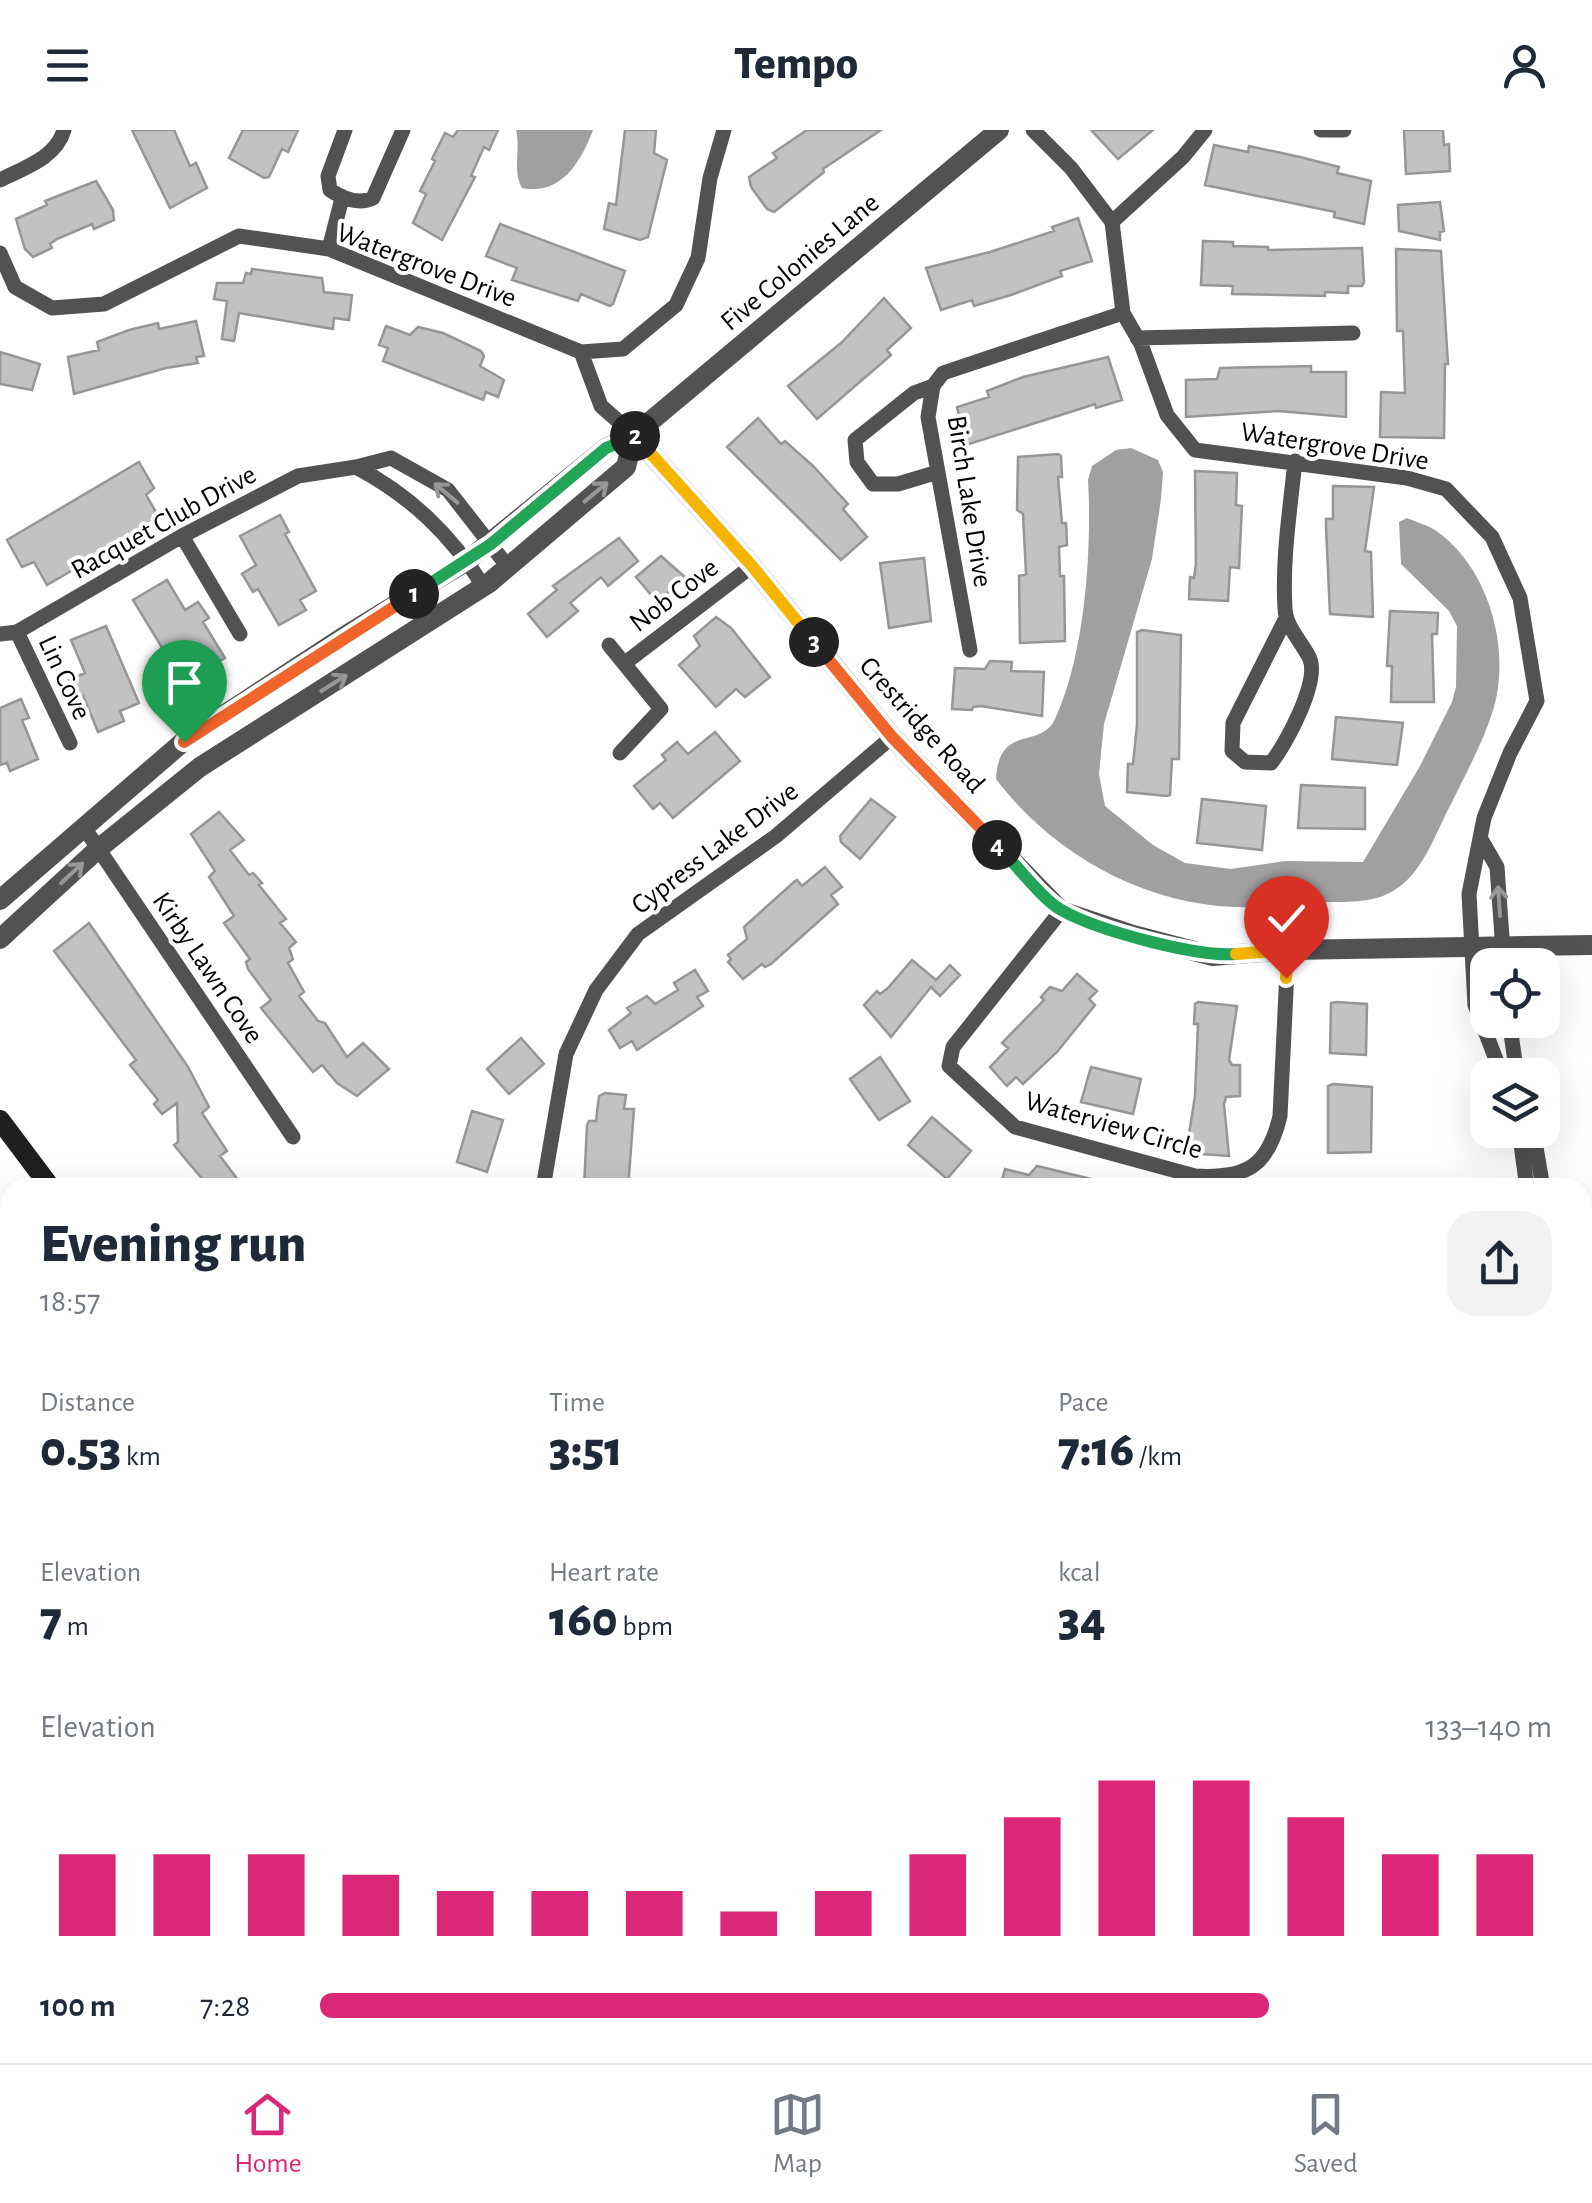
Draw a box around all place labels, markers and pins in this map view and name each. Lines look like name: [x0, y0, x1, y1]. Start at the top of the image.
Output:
pin: 2: [610, 411, 660, 461]
pin: 1: [389, 569, 439, 619]
pin: 3: [789, 617, 839, 667]
pin: [142, 640, 227, 743]
pin: 4: [972, 820, 1022, 870]
pin: [1244, 876, 1329, 979]

